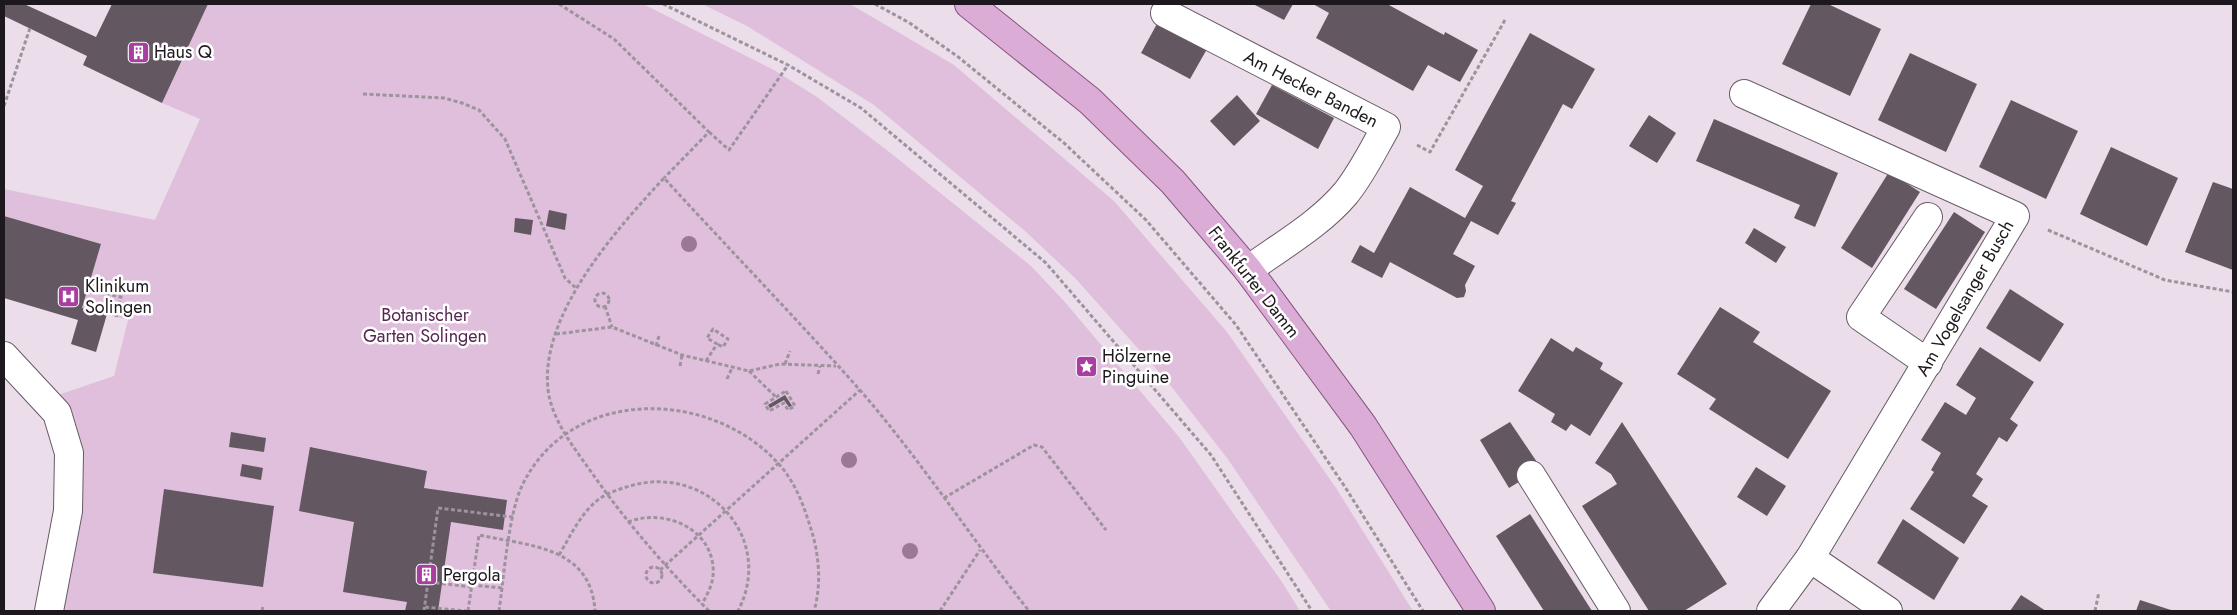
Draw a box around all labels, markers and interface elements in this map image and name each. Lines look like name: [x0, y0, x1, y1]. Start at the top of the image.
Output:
place label: Haus Q: [154, 39, 213, 65]
building icon: Haus Q: [126, 40, 150, 64]
street label: Am Hecker Banden: [1239, 44, 1383, 134]
street label: Am Vogelsanger Busch: [1910, 215, 2020, 381]
street label: Frankfurter Damm: [1202, 221, 1306, 343]
place label: Klinikum Solingen: [85, 273, 152, 320]
hospital icon: Klinikum Solingen: [57, 284, 81, 308]
park label: Botanischer Garten Solingen: [363, 302, 487, 349]
place label: Hölzerne Pinguine: [1102, 343, 1171, 390]
place icon: Hölzerne Pinguine: [1074, 354, 1098, 378]
place label: Pergola: [443, 562, 500, 588]
building icon: Pergola: [415, 563, 439, 587]

